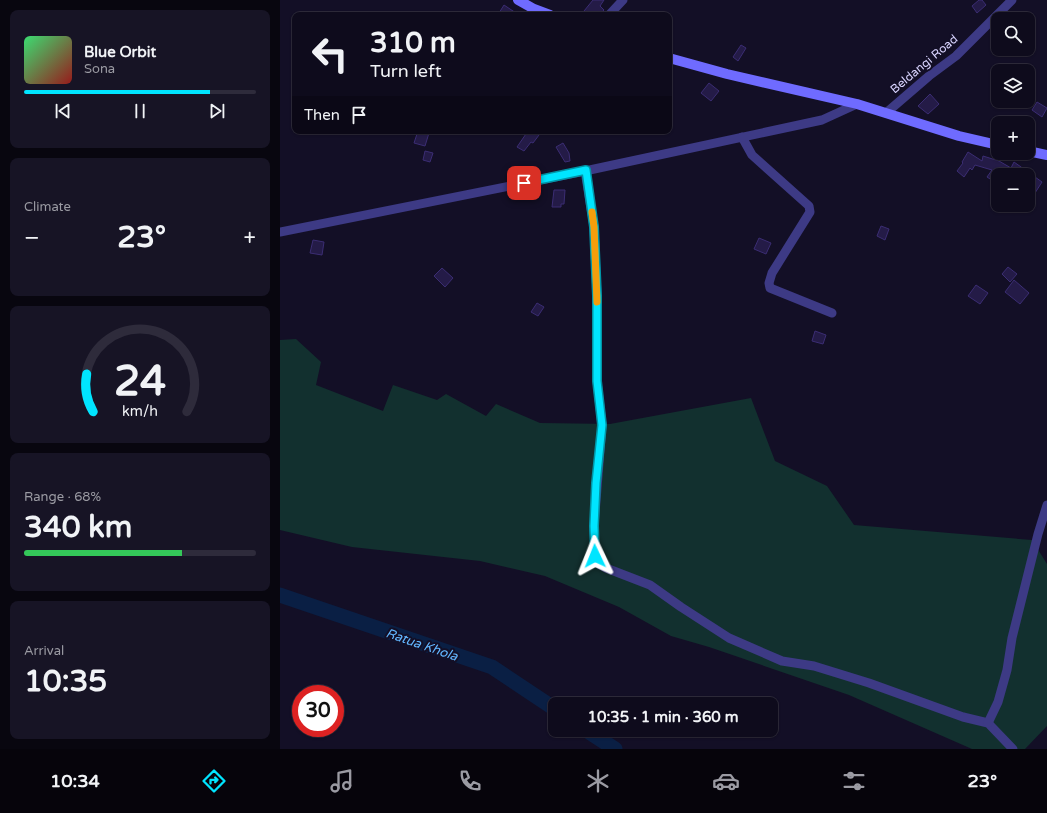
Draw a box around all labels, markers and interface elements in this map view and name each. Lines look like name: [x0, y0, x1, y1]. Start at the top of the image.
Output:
map controls: [991, 12, 1035, 212]
button: search: [991, 12, 1035, 56]
text: 310 m: [370, 26, 456, 60]
icon: left: [304, 28, 356, 80]
street label: Beldangi Road: [888, 32, 960, 96]
text: Blue Orbit: [84, 43, 156, 61]
text: Turn left: [370, 60, 442, 82]
text: Sona: [84, 61, 115, 77]
button: layers: [991, 64, 1035, 108]
icon: previous: [52, 100, 74, 122]
icon: pause: [129, 100, 151, 122]
icon: next: [206, 100, 228, 122]
icon: arrive: [348, 104, 370, 126]
text: Then: [304, 106, 340, 124]
button: +: [991, 116, 1035, 160]
pin: [507, 166, 541, 200]
button: −: [991, 168, 1035, 212]
icon: arrive: [513, 172, 535, 194]
text: Climate: [24, 199, 71, 215]
text: 23°: [117, 219, 166, 256]
text: −: [24, 225, 40, 251]
text: +: [244, 225, 256, 251]
text: 24: [114, 357, 166, 407]
text: km/h: [122, 403, 158, 420]
text: Range · 68%: [24, 489, 101, 505]
text: 340 km: [24, 509, 132, 546]
position arrow: [574, 535, 616, 577]
water label: Ratua Khola: [384, 625, 460, 665]
text: Arrival: [24, 643, 64, 659]
text: 10:35: [24, 663, 107, 700]
speed limit sign: 30: [292, 685, 344, 737]
text: 10:35 · 1 min · 360 m: [588, 708, 738, 726]
icon: directions: [200, 767, 228, 795]
icon: music: [328, 767, 356, 795]
icon: phone: [456, 767, 484, 795]
icon: climate: [584, 767, 612, 795]
icon: car: [712, 767, 740, 795]
icon: filters: [840, 767, 868, 795]
text: 10:34: [50, 770, 100, 792]
text: 23°: [968, 770, 997, 792]

